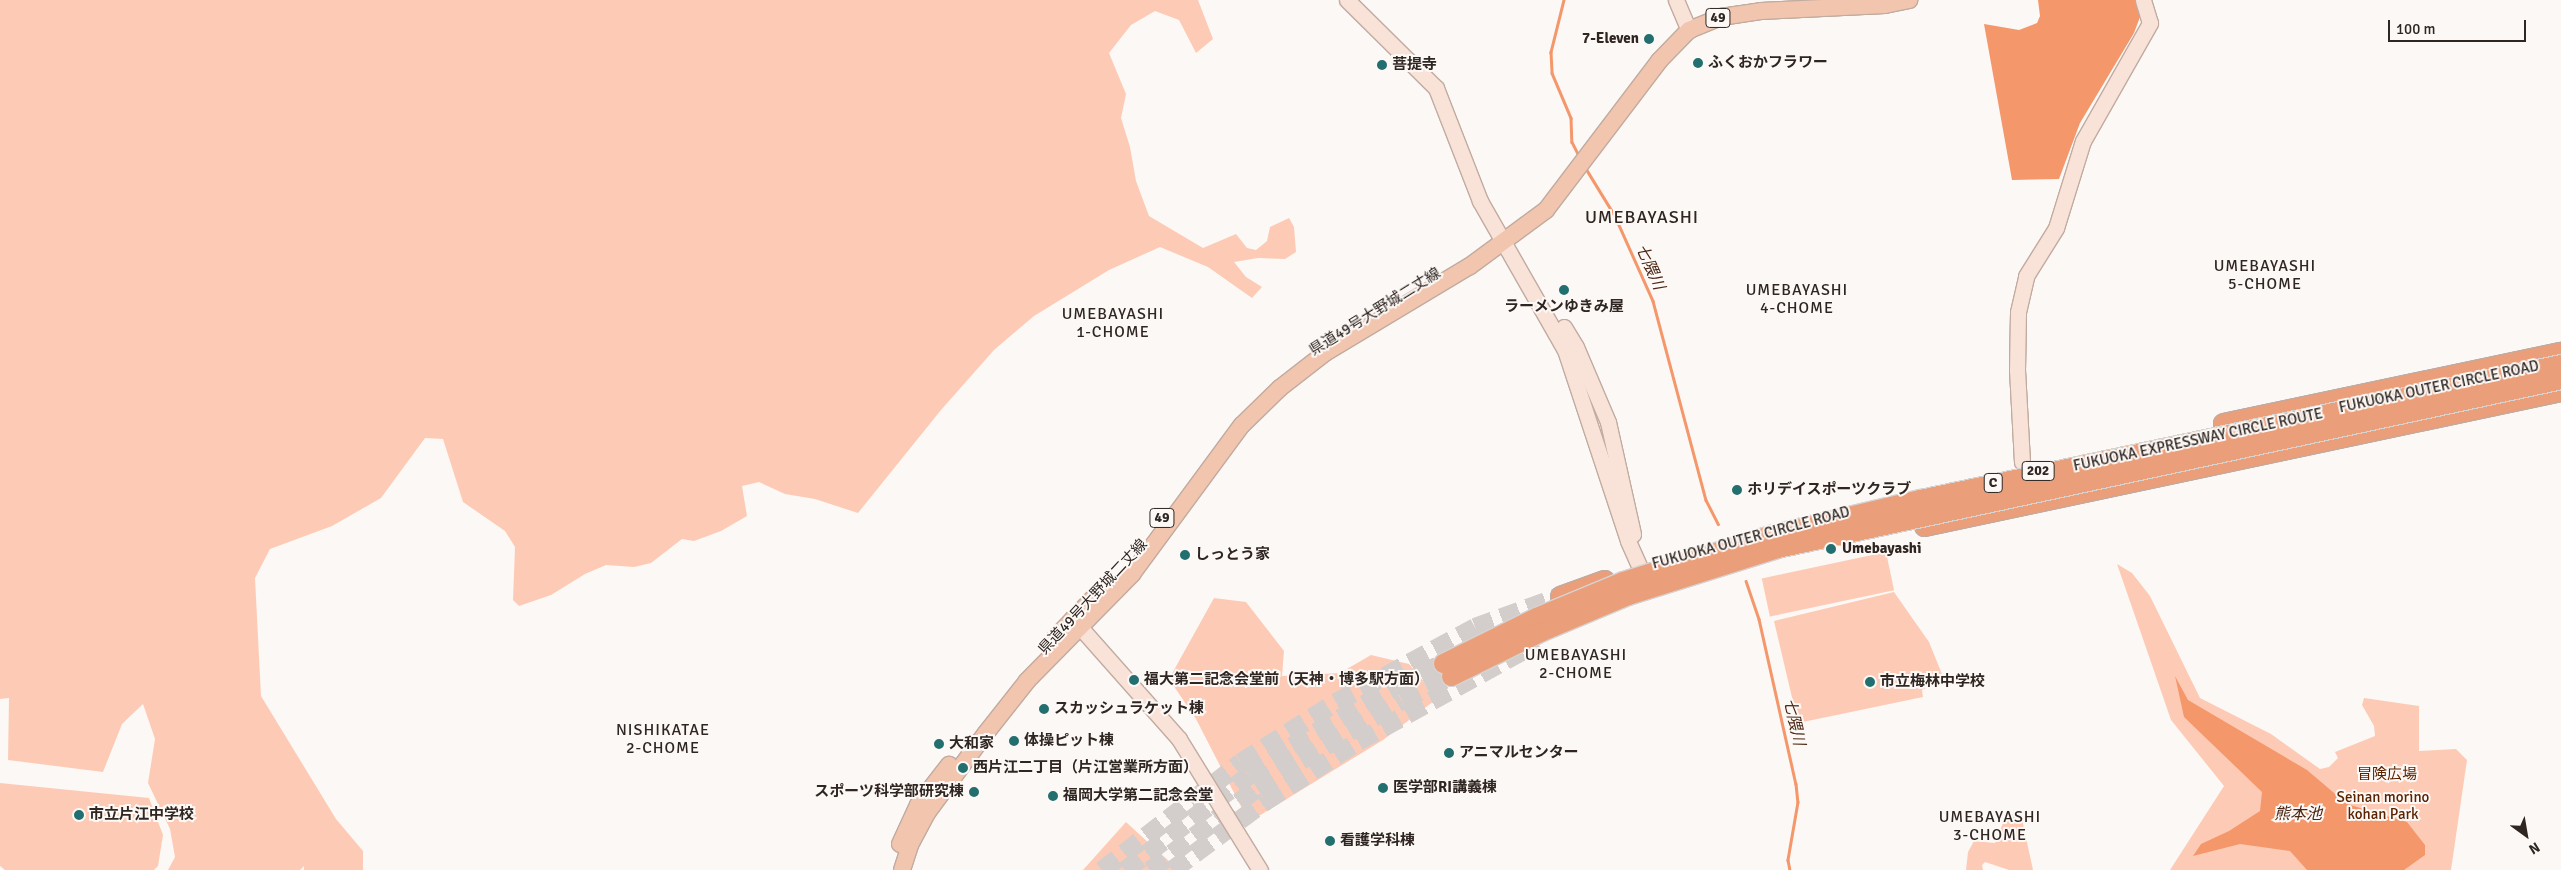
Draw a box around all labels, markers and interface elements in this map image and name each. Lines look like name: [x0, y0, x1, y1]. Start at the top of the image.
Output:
road number: 49: [1704, 7, 1732, 30]
scale bar: [2391, 10, 2528, 42]
text: 100 m: [2396, 20, 2436, 38]
place label: 7-Eleven: [1582, 30, 1639, 48]
marker: 7-Eleven: [1643, 33, 1655, 45]
place label: ふくおかフラワー: [1708, 54, 1828, 72]
place label: 菩提寺: [1392, 56, 1437, 74]
marker: ふくおかフラワー: [1692, 57, 1704, 69]
marker: 菩提寺: [1376, 59, 1388, 71]
district label: UMEBAYASHI: [1584, 206, 1700, 228]
water label: 七隈川: [1631, 241, 1669, 293]
district label: UMEBAYASHI 5-CHOME: [2212, 256, 2318, 294]
street label: 県道49号大野城二丈線: [1306, 264, 1444, 360]
district label: UMEBAYASHI 4-CHOME: [1744, 280, 1850, 318]
marker: ラーメンゆきみ屋: [1558, 284, 1570, 296]
place label: ラーメンゆきみ屋: [1504, 298, 1624, 316]
district label: UMEBAYASHI 1-CHOME: [1060, 304, 1166, 342]
street label: FUKUOKA OUTER CIRCLE ROAD: [2337, 357, 2541, 417]
street label: FUKUOKA EXPRESSWAY CIRCLE ROUTE: [2072, 405, 2324, 475]
road number: 202: [2020, 460, 2056, 482]
road number: C: [1983, 472, 2003, 494]
place label: ホリデイスポーツクラブ: [1747, 481, 1912, 499]
marker: ホリデイスポーツクラブ: [1731, 484, 1743, 496]
street label: FUKUOKA OUTER CIRCLE ROAD: [1650, 503, 1852, 573]
road number: 49: [1148, 506, 1176, 530]
street label: 県道49号大野城二丈線: [1035, 536, 1151, 658]
place label: Umebayashi: [1842, 540, 1921, 558]
marker: Umebayashi: [1824, 542, 1838, 556]
place label: しっとう家: [1195, 546, 1270, 564]
marker: しっとう家: [1179, 549, 1191, 561]
district label: UMEBAYASHI 2-CHOME: [1523, 645, 1629, 683]
place label: 福大第二記念会堂前（天神・博多駅方面）: [1144, 671, 1429, 689]
place label: 市立梅林中学校: [1880, 673, 1985, 691]
marker: 福大第二記念会堂前（天神・博多駅方面）: [1128, 674, 1140, 686]
marker: 市立梅林中学校: [1864, 676, 1876, 688]
water label: 七隈川: [1779, 696, 1809, 748]
place label: スカッシュラケット棟: [1054, 700, 1204, 718]
marker: スカッシュラケット棟: [1038, 703, 1050, 715]
district label: NISHIKATAE 2-CHOME: [615, 720, 711, 758]
place label: 体操ピット棟: [1024, 732, 1114, 750]
place label: 大和家: [949, 735, 994, 753]
marker: 体操ピット棟: [1008, 735, 1020, 747]
marker: 大和家: [933, 738, 945, 750]
place label: アニマルセンター: [1459, 744, 1579, 762]
marker: アニマルセンター: [1443, 747, 1455, 759]
place label: 西片江二丁目（片江営業所方面）: [973, 759, 1198, 777]
marker: 西片江二丁目（片江営業所方面）: [957, 762, 969, 774]
park label: 冒険広場: [2357, 766, 2417, 784]
place label: 医学部RI講義棟: [1393, 779, 1497, 797]
marker: 医学部RI講義棟: [1377, 782, 1389, 794]
place label: スポーツ科学部研究棟: [814, 783, 964, 801]
marker: スポーツ科学部研究棟: [968, 786, 980, 798]
place label: 福岡大学第二記念会堂: [1063, 787, 1213, 805]
park label: Seinan morino kohan Park: [2337, 788, 2429, 823]
marker: 福岡大学第二記念会堂: [1047, 790, 1059, 802]
water label: 熊本池: [2274, 804, 2322, 824]
place label: 市立片江中学校: [89, 806, 194, 824]
district label: UMEBAYASHI 3-CHOME: [1937, 807, 2043, 845]
marker: 市立片江中学校: [73, 809, 85, 821]
north arrow: [2501, 810, 2551, 860]
place label: 看護学科棟: [1340, 832, 1415, 850]
marker: 看護学科棟: [1324, 835, 1336, 847]
text: N: [2526, 838, 2543, 858]

